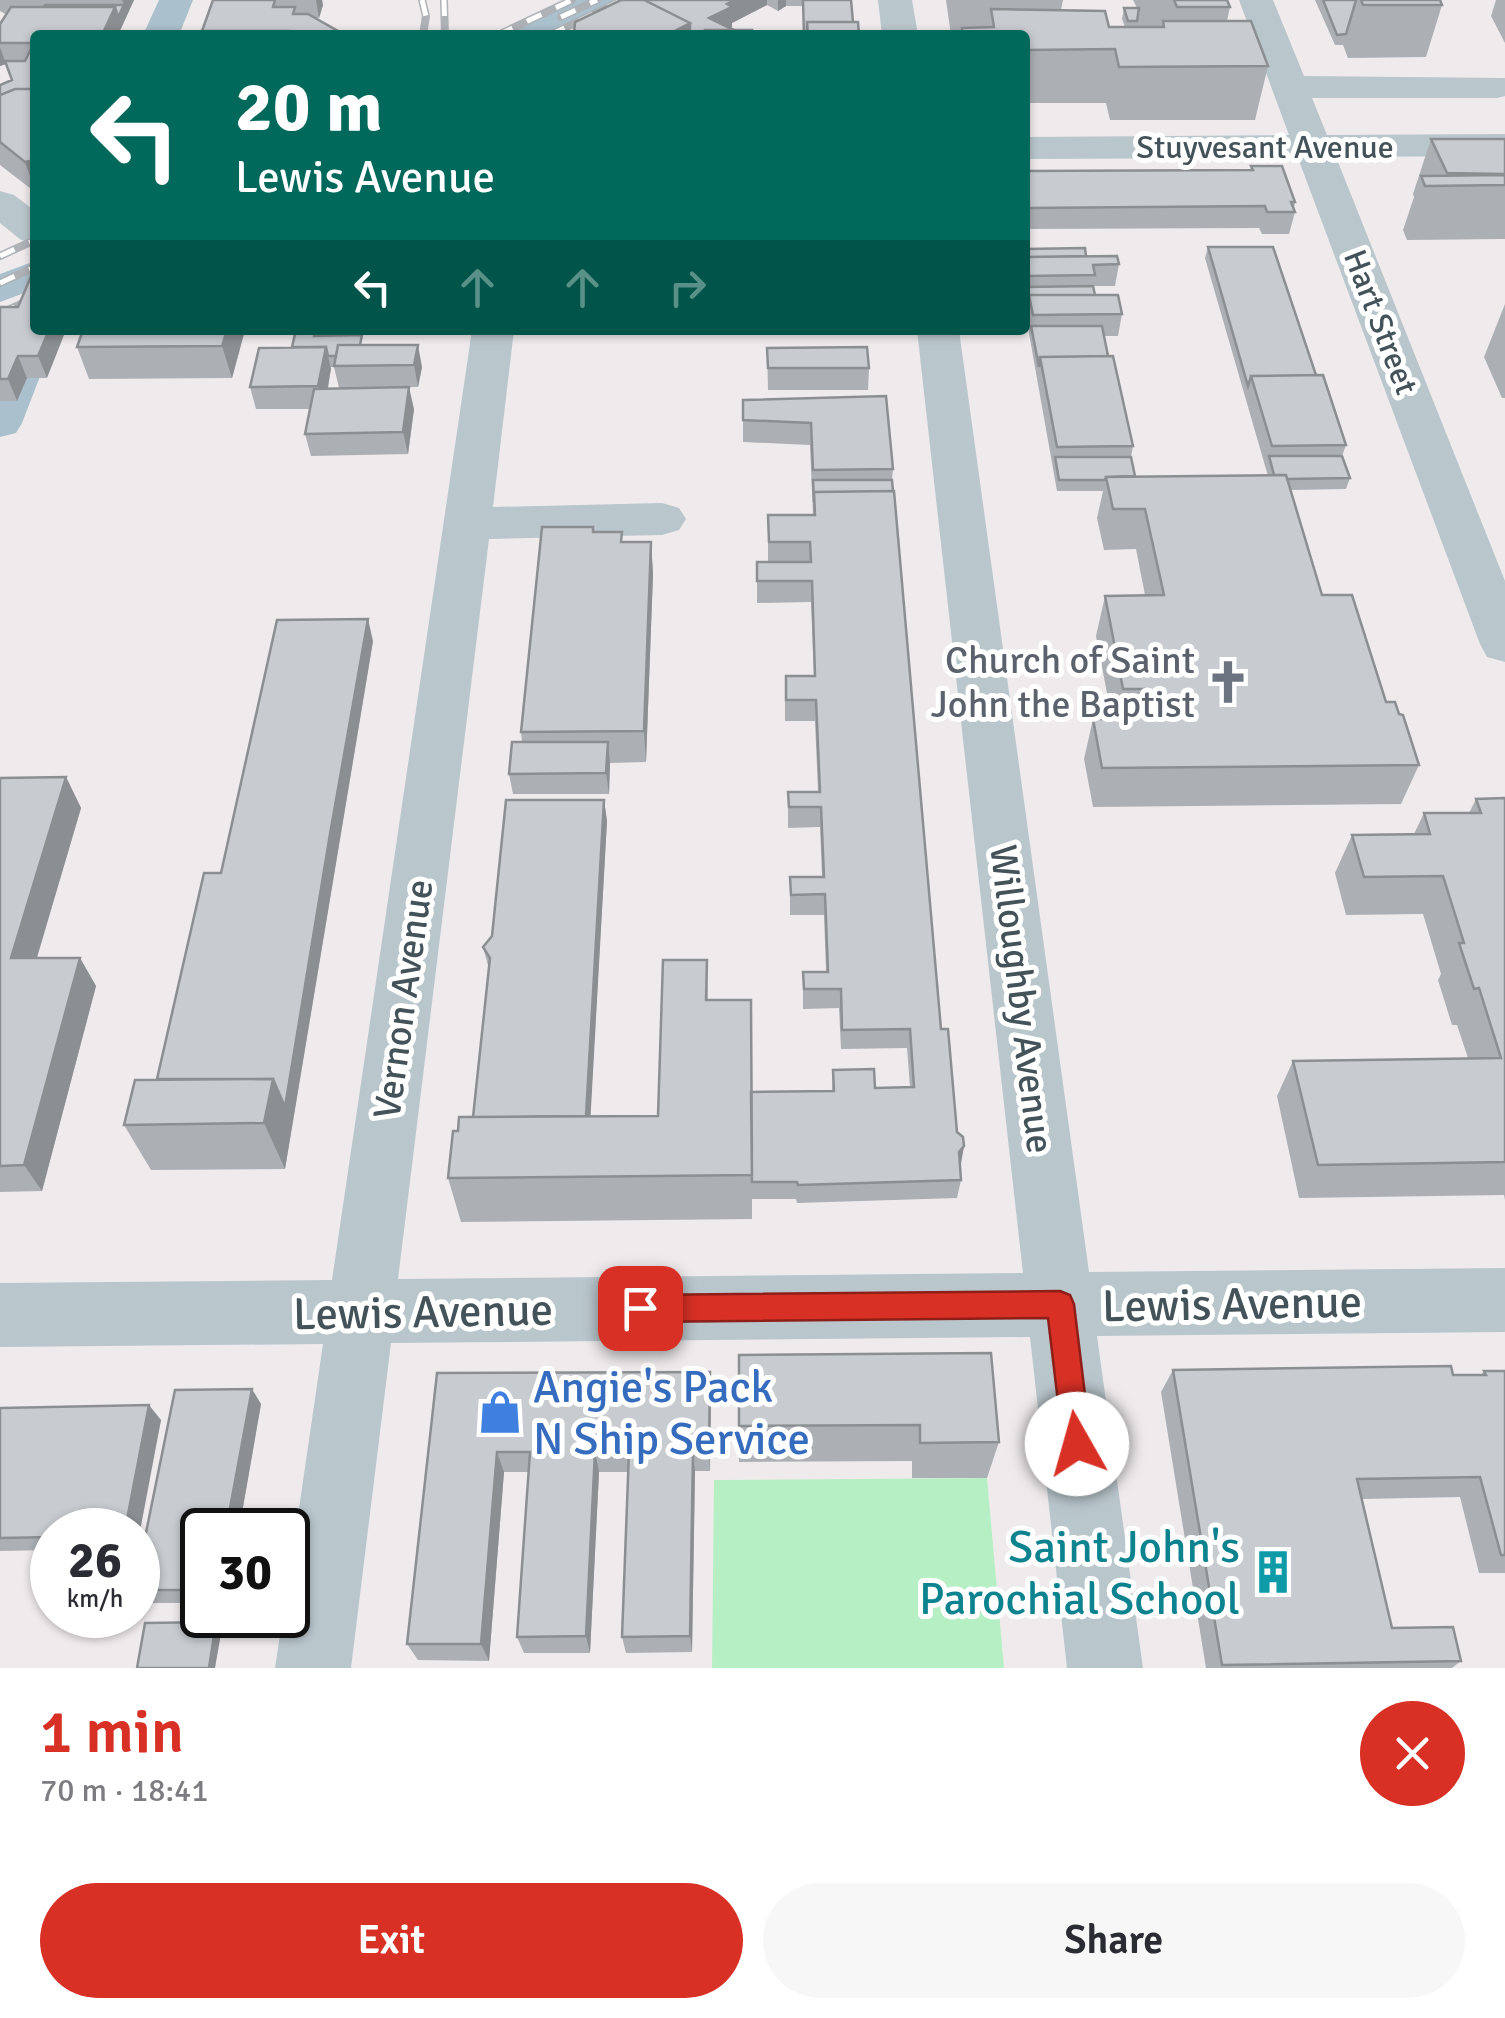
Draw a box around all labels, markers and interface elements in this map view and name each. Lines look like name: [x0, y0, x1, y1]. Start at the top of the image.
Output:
text: 20 m: [235, 64, 383, 150]
icon: left: [70, 70, 200, 200]
street label: Stuyvesant Avenue: [1136, 128, 1394, 167]
text: Lewis Avenue: [235, 150, 495, 205]
street label: Hart Street: [1335, 244, 1426, 400]
icon: left: [345, 260, 400, 315]
icon: ahead: [450, 260, 505, 315]
icon: ahead: [555, 260, 610, 315]
icon: right: [660, 260, 715, 315]
place label: Church of Saint John the Baptist: [931, 637, 1195, 728]
church icon: Church of Saint John the Baptist: [1204, 658, 1252, 706]
street label: Willoughby Avenue: [979, 842, 1064, 1156]
street label: Vernon Avenue: [363, 876, 444, 1122]
pin: [598, 1266, 683, 1351]
street label: Lewis Avenue: [1102, 1275, 1362, 1334]
icon: arrive: [613, 1281, 668, 1336]
street label: Lewis Avenue: [293, 1283, 553, 1342]
place label: Angie's Pack N Ship Service: [533, 1360, 810, 1467]
shop icon: Angie's Pack N Ship Service: [476, 1388, 524, 1436]
position arrow: [1025, 1392, 1129, 1496]
speed limit sign: 30: [180, 1508, 310, 1638]
place label: Saint John's Parochial School: [919, 1520, 1240, 1627]
text: 26: [68, 1530, 122, 1592]
building icon: Saint John's Parochial School: [1249, 1548, 1297, 1596]
text: km/h: [67, 1583, 123, 1614]
text: 1 min: [40, 1696, 184, 1770]
button: close: [1360, 1701, 1465, 1806]
text: 70 m · 18:41: [40, 1771, 209, 1810]
button: Exit: [40, 1883, 743, 1998]
button: Share: [763, 1883, 1465, 1998]

